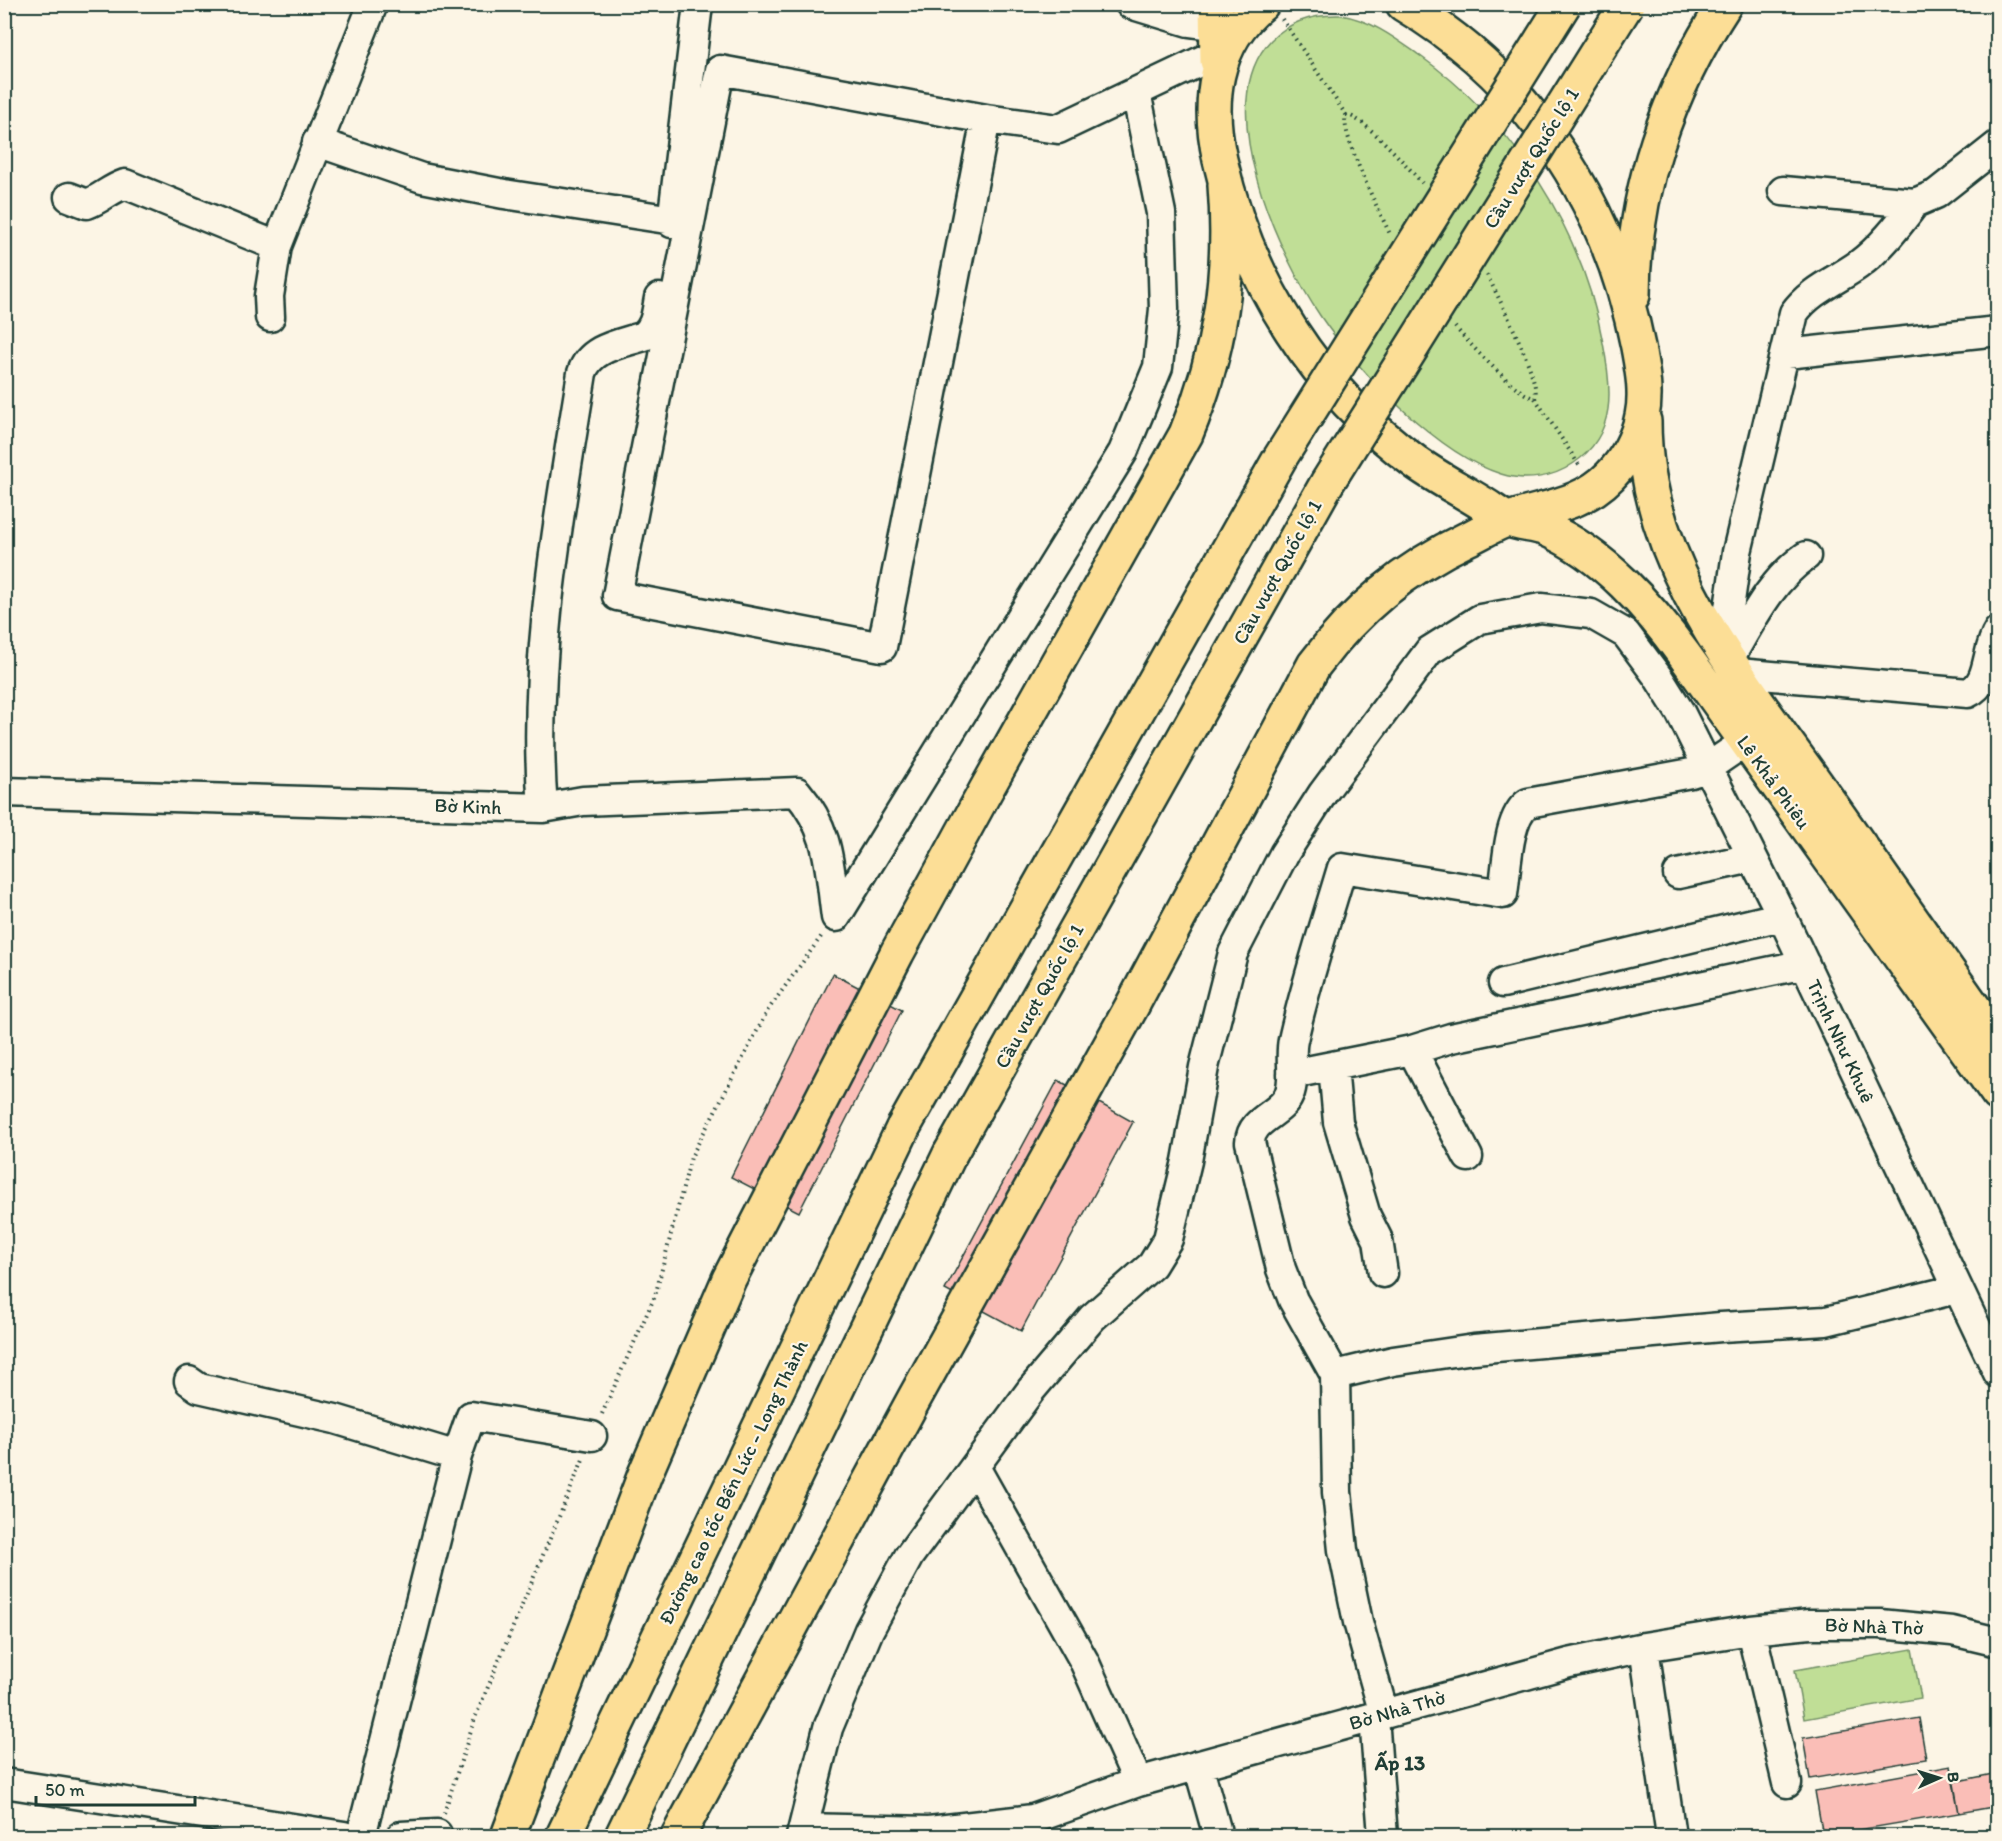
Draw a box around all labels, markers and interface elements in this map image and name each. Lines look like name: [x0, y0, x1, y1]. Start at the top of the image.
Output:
street label: Cầu vượt Quốc lộ 1: [1478, 83, 1584, 233]
street label: Cầu vượt Quốc lộ 1: [1227, 496, 1327, 648]
street label: Lê Khả Phiêu: [1732, 730, 1816, 834]
street label: Bờ Kinh: [434, 793, 502, 819]
street label: Cầu vượt Quốc lộ 1: [989, 920, 1089, 1072]
street label: Trịnh Như Khuê: [1802, 976, 1880, 1106]
street label: Đường cao tốc Bến Lức - Long Thành: [653, 1335, 813, 1628]
street label: Bờ Nhà Thờ: [1824, 1612, 1924, 1640]
street label: Bờ Nhà Thờ: [1346, 1685, 1448, 1735]
north arrow: [1909, 1748, 1969, 1808]
district label: Ấp 13: [1374, 1750, 1425, 1776]
scale bar: [36, 1769, 195, 1807]
text: B: [1944, 1772, 1963, 1784]
text: 50 m: [45, 1779, 85, 1801]

